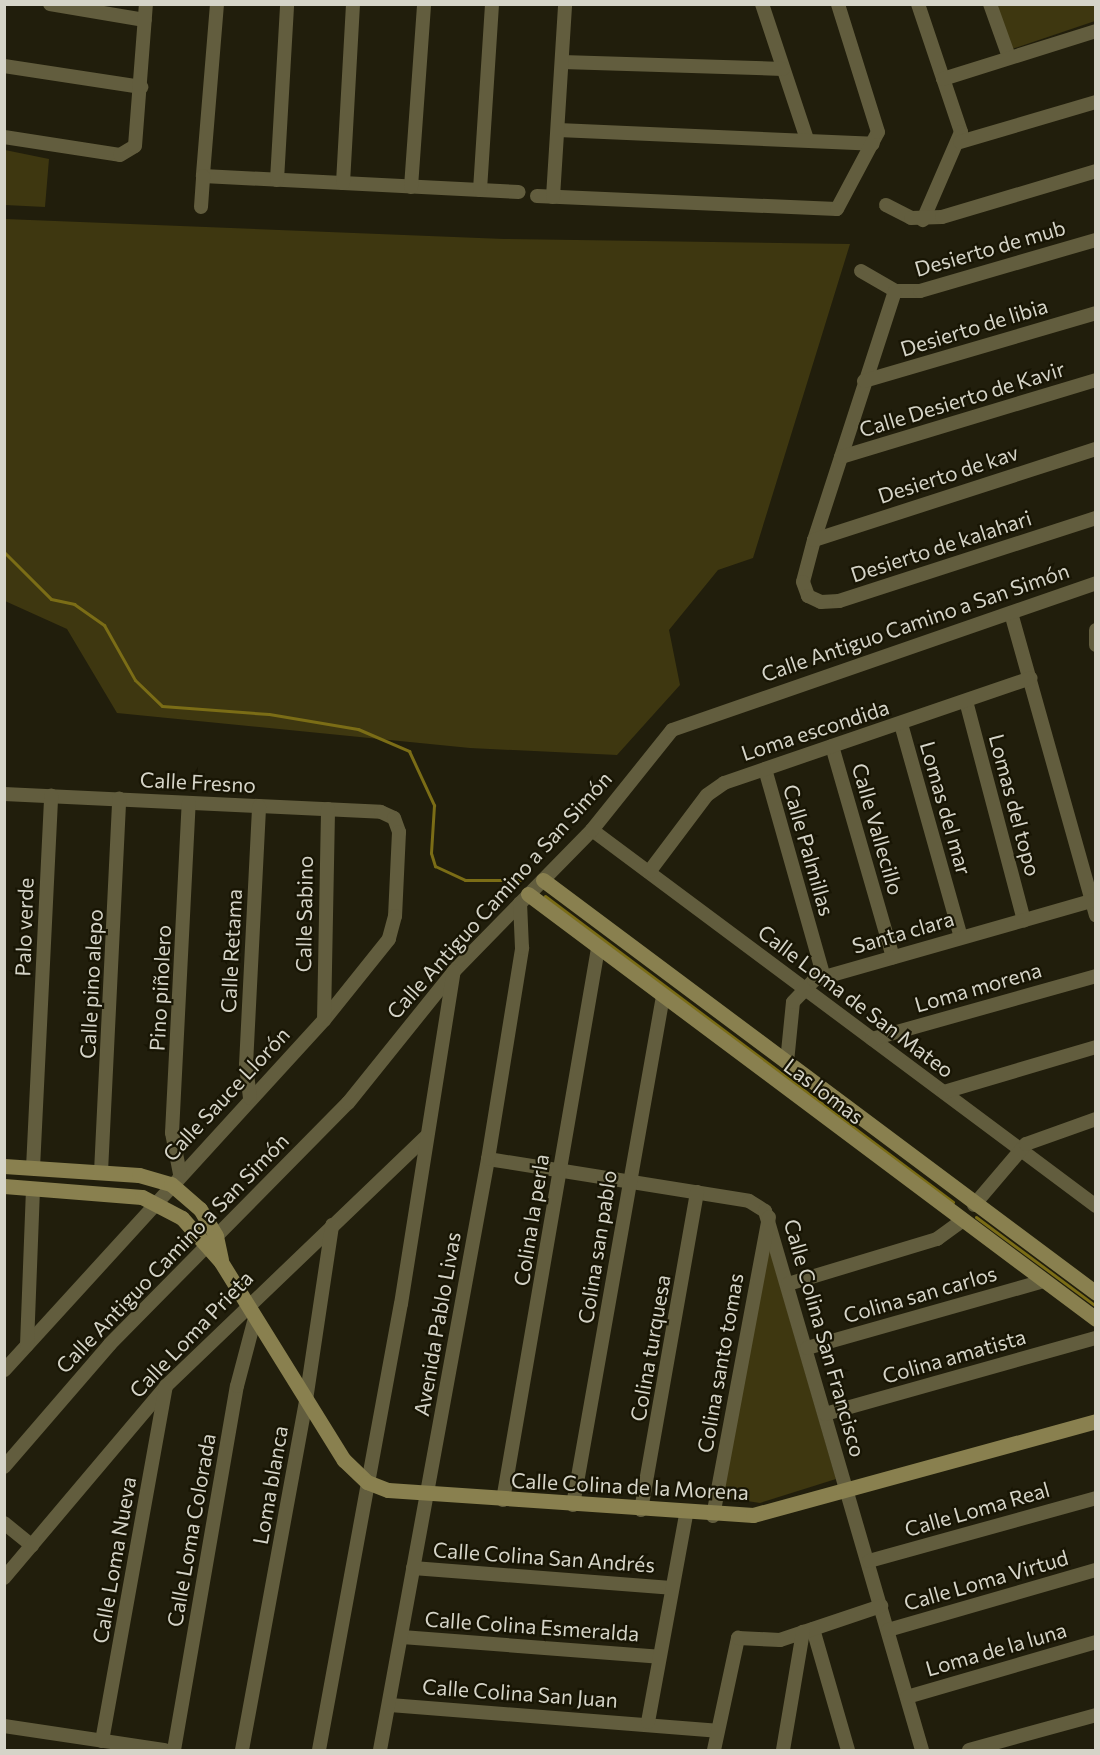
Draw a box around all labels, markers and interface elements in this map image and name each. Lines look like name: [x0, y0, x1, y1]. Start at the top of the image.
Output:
street label: Desierto de mub: [912, 214, 1068, 282]
street label: Desierto de libia: [897, 293, 1051, 361]
street label: Calle Desierto de Kavir: [856, 356, 1068, 442]
street label: Desierto de kav: [875, 439, 1021, 509]
street label: Desierto de kalahari: [847, 505, 1035, 587]
street label: Calle Antiguo Camino a San Simón: [758, 557, 1072, 687]
street label: Loma escondida: [738, 694, 892, 766]
street label: Lomas del topo: [984, 731, 1046, 879]
street label: Lomas del mar: [915, 738, 977, 878]
street label: Calle Vallecillo: [847, 760, 909, 898]
street label: Calle Fresno: [139, 766, 257, 798]
street label: Calle Antiguo Camino a San Simón: [381, 766, 617, 1024]
street label: Calle Palmillas: [778, 781, 840, 919]
street label: Calle Sabino: [290, 855, 318, 973]
street label: Palo verde: [10, 877, 38, 977]
street label: Calle Retama: [215, 888, 247, 1014]
street label: Santa clara: [849, 905, 957, 959]
street label: Calle pino alepo: [74, 908, 108, 1060]
street label: Calle Loma de San Mateo: [753, 919, 959, 1083]
street label: Pino piñolero: [144, 924, 176, 1052]
street label: Loma morena: [912, 957, 1044, 1017]
street label: Calle Sauce Llorón: [157, 1022, 295, 1166]
street label: Las lomas: [779, 1053, 869, 1129]
street label: Calle Antiguo Camino a San Simón: [50, 1128, 294, 1378]
street label: Colina la perla: [508, 1152, 554, 1288]
street label: Colina san pablo: [572, 1168, 622, 1326]
street label: Calle Colina San Francisco: [779, 1216, 871, 1460]
street label: Avenida Pablo Livas: [408, 1230, 466, 1418]
street label: Colina san carlos: [840, 1260, 1000, 1328]
street label: Calle Loma Prieta: [124, 1265, 258, 1403]
street label: Colina santo tomas: [692, 1271, 748, 1455]
street label: Colina turquesa: [625, 1273, 675, 1423]
street label: Colina amatista: [879, 1323, 1029, 1389]
street label: Loma blanca: [247, 1424, 293, 1546]
street label: Calle Loma Colorada: [162, 1431, 220, 1629]
street label: Calle Colina de la Morena: [510, 1467, 750, 1505]
street label: Calle Loma Nueva: [87, 1475, 141, 1645]
street label: Calle Loma Real: [902, 1476, 1052, 1542]
street label: Calle Colina San Andrés: [432, 1537, 656, 1577]
street label: Calle Loma Virtud: [901, 1545, 1071, 1615]
street label: Calle Colina Esmeralda: [424, 1606, 640, 1646]
street label: Loma de la luna: [923, 1617, 1069, 1681]
street label: Calle Colina San Juan: [421, 1674, 619, 1712]

